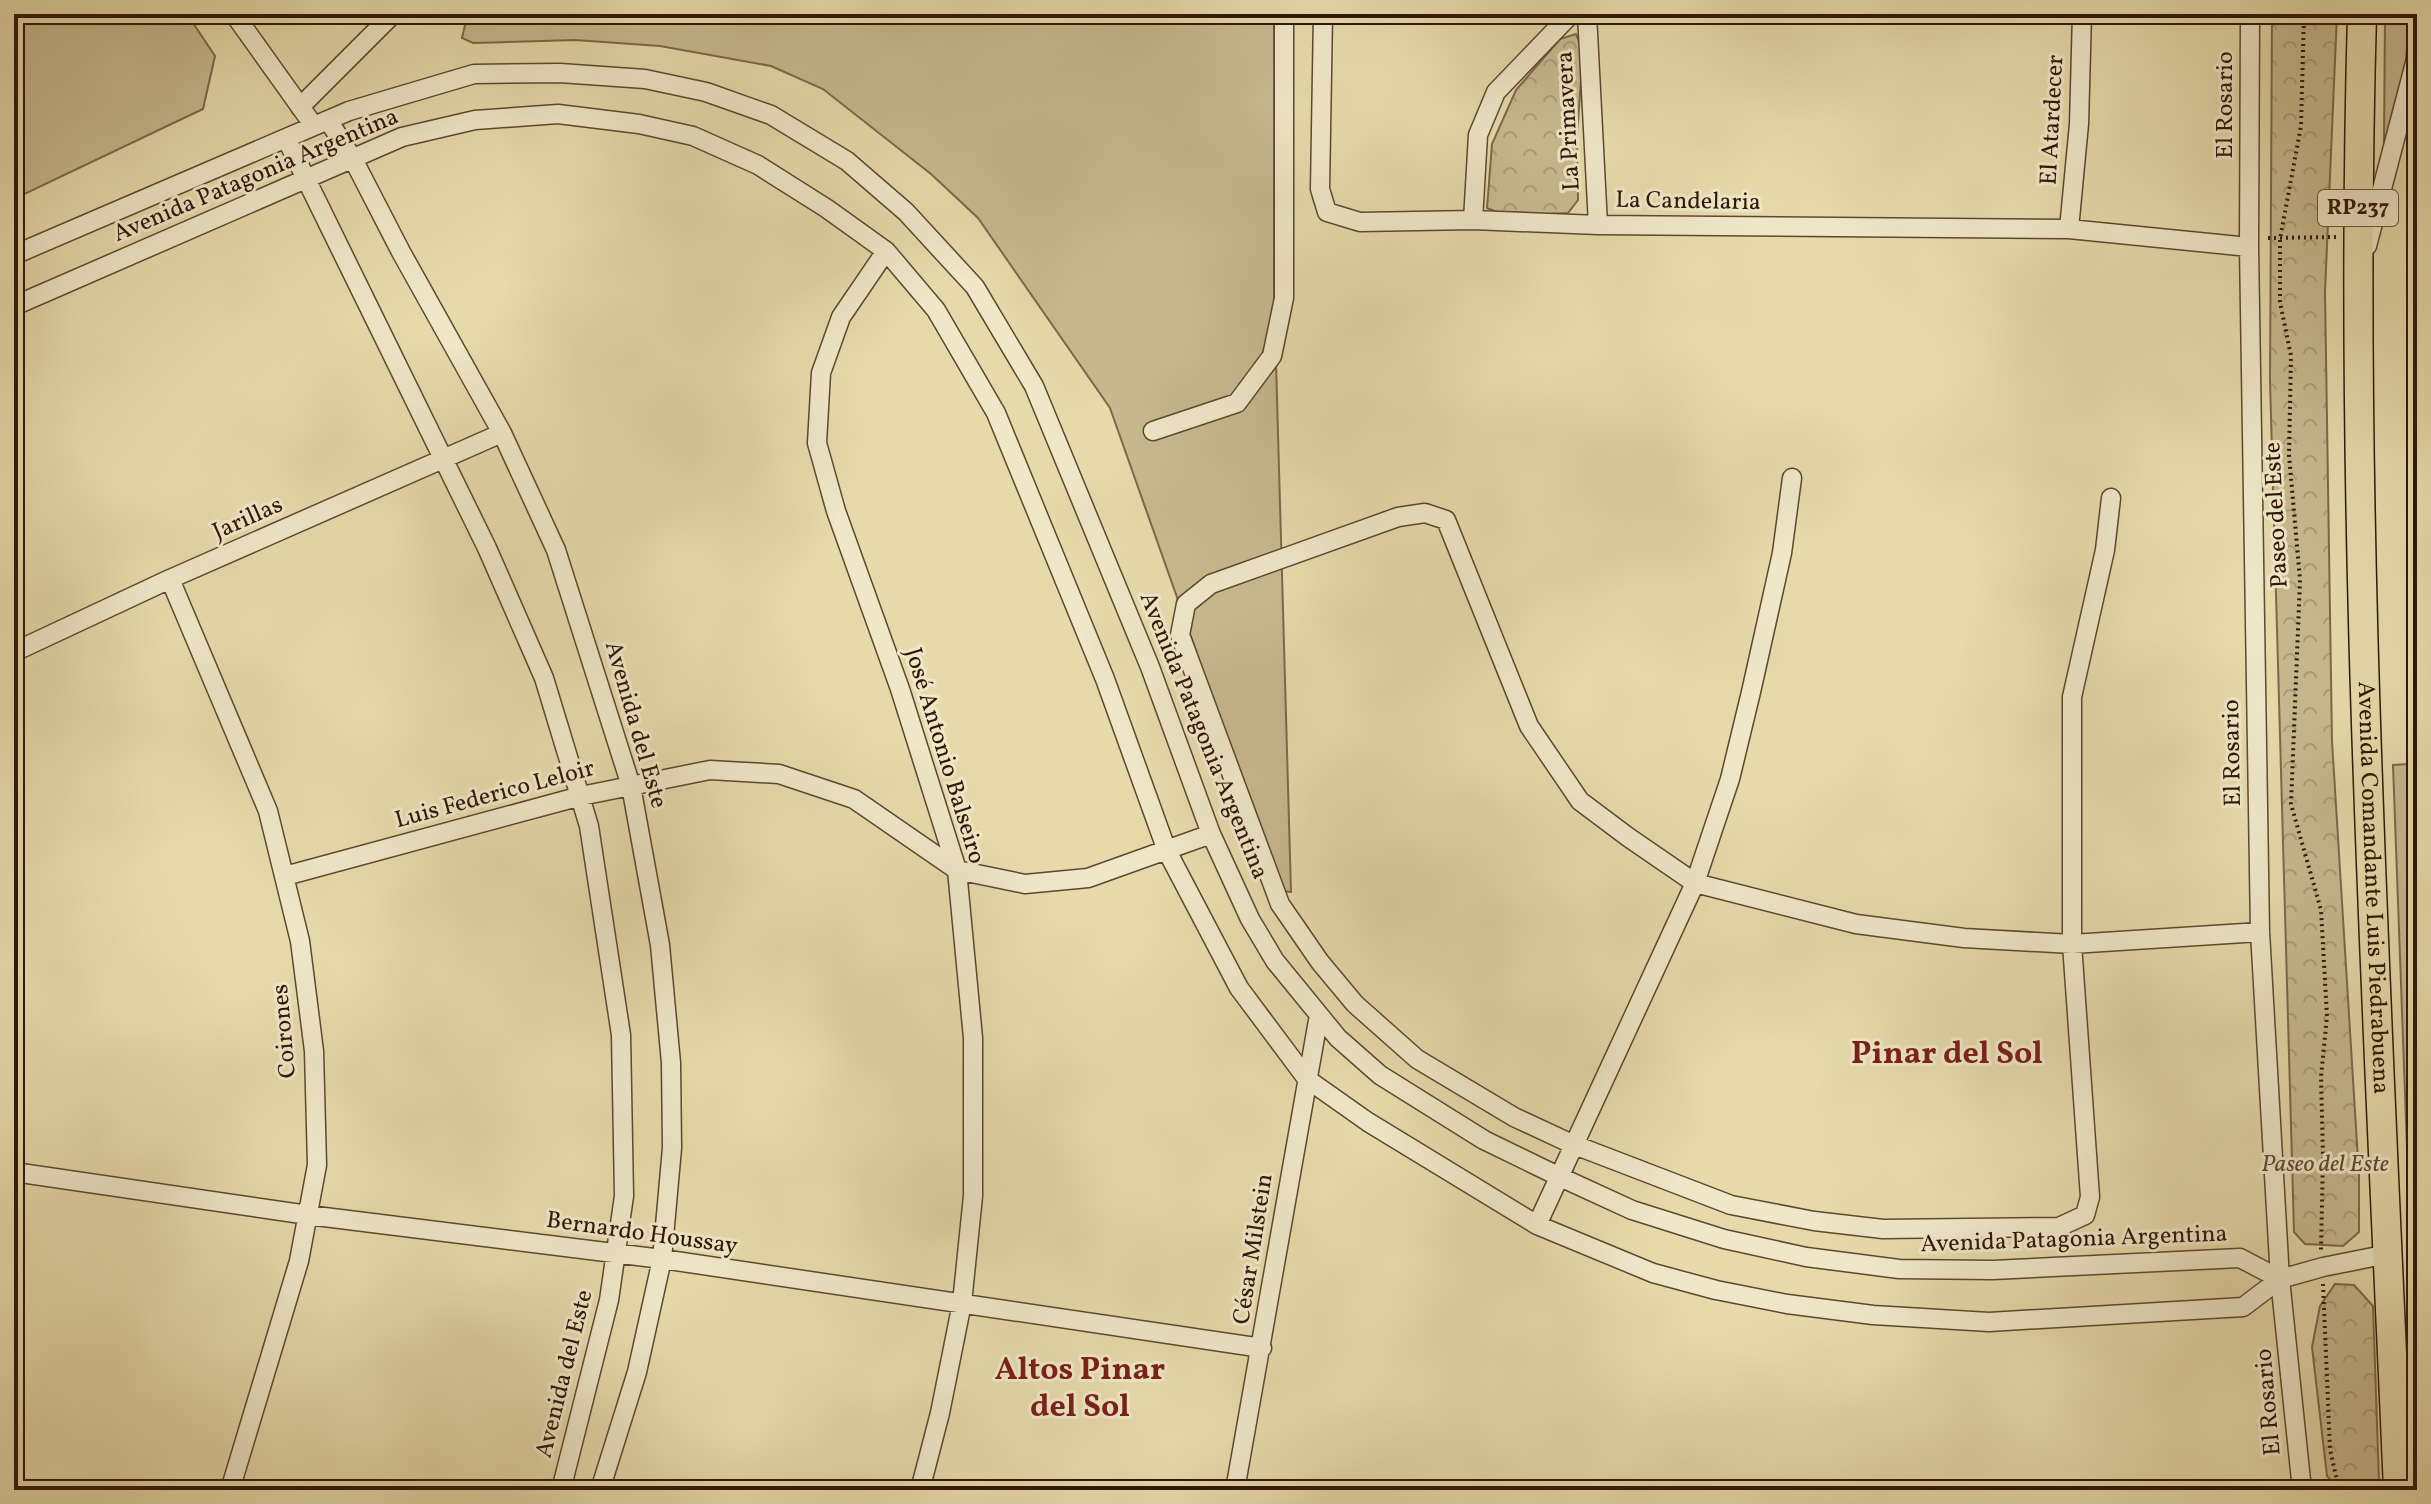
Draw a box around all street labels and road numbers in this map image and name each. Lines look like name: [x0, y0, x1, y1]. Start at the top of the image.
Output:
street label: La Primavera: [1548, 50, 1590, 192]
street label: El Rosario: [2209, 51, 2243, 159]
street label: El Atardecer: [2033, 54, 2073, 186]
street label: Avenida Patagonia Argentina: [108, 100, 404, 252]
street label: La Candelaria: [1615, 184, 1761, 220]
road number: RP237: [2318, 190, 2398, 226]
street label: Paseo del Este: [2256, 441, 2298, 589]
street label: Jarillas: [207, 488, 289, 550]
street label: Avenida Patagonia Argentina: [1130, 587, 1276, 885]
street label: Avenida del Este: [595, 638, 675, 812]
street label: José Antonio Balseiro: [895, 644, 993, 868]
street label: Avenida Comandante Luis Piedrabuena: [2348, 681, 2397, 1095]
street label: El Rosario: [2215, 699, 2251, 807]
street label: Luis Federico Leloir: [391, 752, 599, 838]
street label: Coirones: [264, 982, 306, 1080]
street label: César Milstein: [1225, 1171, 1283, 1327]
street label: Bernardo Houssay: [544, 1204, 740, 1264]
street label: Avenida Patagonia Argentina: [1920, 1218, 2228, 1262]
street label: Avenida del Este: [528, 1286, 602, 1462]
street label: El Rosario: [2247, 1347, 2291, 1457]

